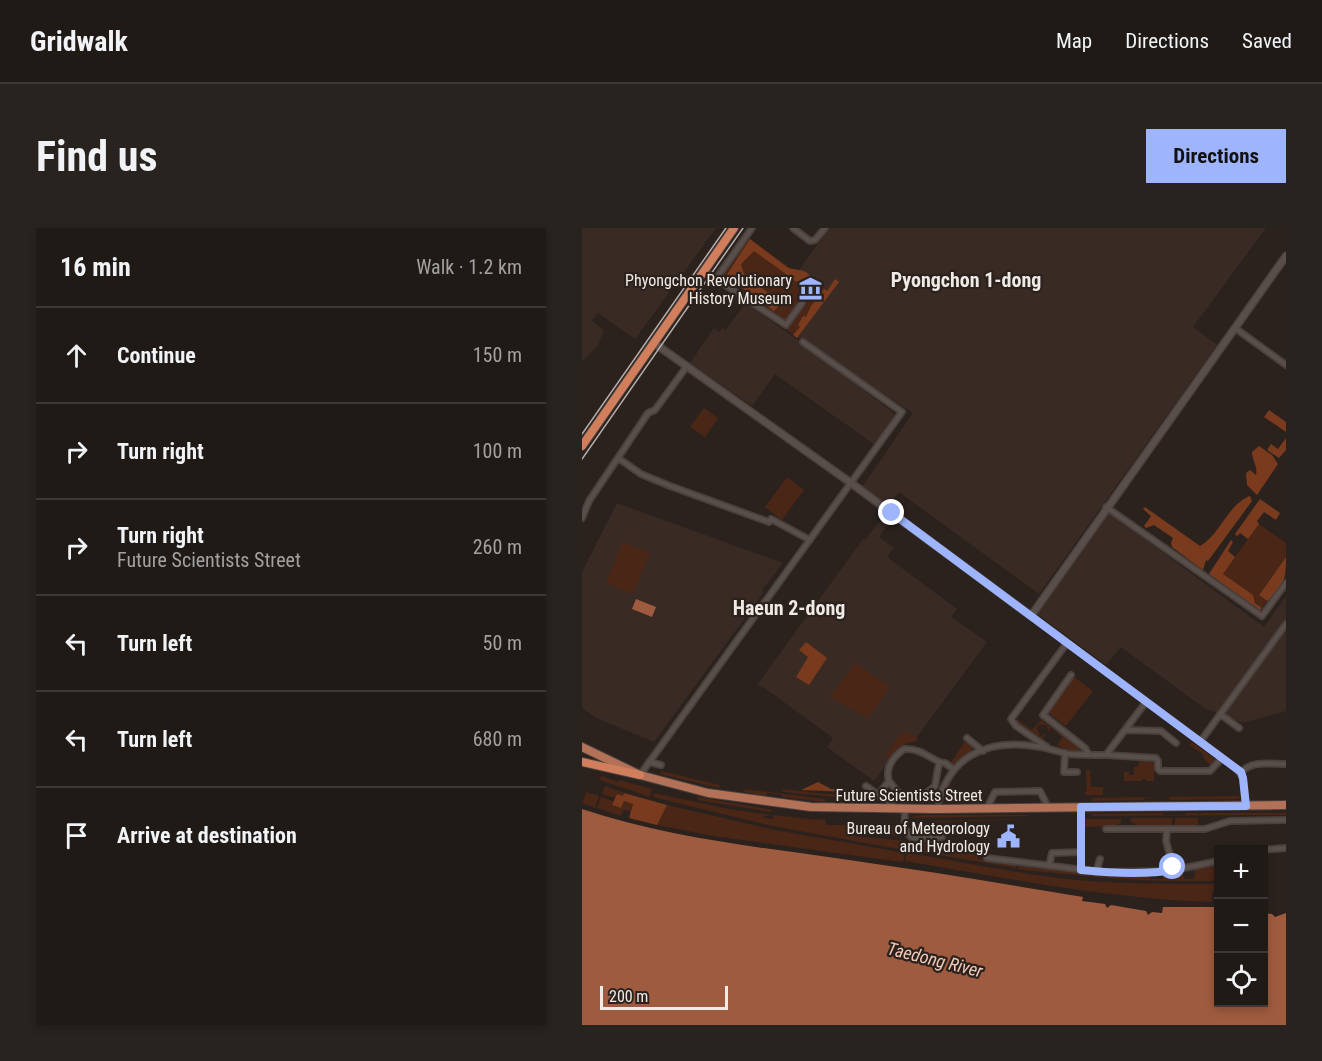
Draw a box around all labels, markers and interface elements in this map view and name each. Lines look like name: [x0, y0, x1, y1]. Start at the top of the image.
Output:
text: Gridwalk: [30, 25, 128, 58]
text: Map: [1056, 29, 1092, 53]
text: Directions: [1125, 29, 1209, 53]
text: Saved: [1242, 29, 1292, 53]
button: Directions: [1146, 129, 1286, 183]
text: Find us: [36, 132, 157, 181]
text: 16 min: [60, 252, 131, 282]
text: Walk · 1.2 km: [416, 255, 522, 279]
district label: Pyongchon 1-dong: [891, 268, 1041, 292]
place label: Phyongchon Revolutionary History Museum: [625, 271, 792, 308]
museum icon: Phyongchon Revolutionary History Museum: [797, 276, 823, 302]
icon: ahead: [60, 339, 93, 372]
text: Continue: [117, 343, 196, 368]
text: 150 m: [473, 343, 522, 367]
icon: right: [60, 435, 93, 468]
text: Turn right: [117, 439, 204, 464]
text: 100 m: [473, 439, 522, 463]
route end: [878, 499, 904, 525]
text: Turn right: [117, 523, 204, 548]
icon: right: [60, 531, 93, 564]
text: 260 m: [473, 535, 522, 559]
text: Future Scientists Street: [117, 548, 301, 572]
district label: Haeun 2-dong: [733, 596, 845, 620]
icon: left: [60, 627, 93, 660]
text: Turn left: [117, 631, 192, 656]
text: 50 m: [483, 631, 522, 655]
icon: left: [60, 723, 93, 756]
text: Turn left: [117, 727, 192, 752]
text: 680 m: [473, 727, 522, 751]
street label: Future Scientists Street: [835, 786, 983, 805]
icon: arrive: [60, 819, 93, 852]
place label: Bureau of Meteorology and Hydrology: [847, 819, 990, 856]
text: Arrive at destination: [117, 823, 297, 848]
public building icon: Bureau of Meteorology and Hydrology: [995, 824, 1021, 850]
map controls: [1214, 845, 1268, 1007]
button: +: [1214, 845, 1268, 899]
route start: [1159, 853, 1185, 879]
button: −: [1214, 899, 1268, 953]
water label: Taedong River: [885, 938, 986, 982]
button: locate: [1214, 953, 1268, 1007]
scale bar: [600, 983, 728, 1010]
text: 200 m: [609, 987, 648, 1006]

